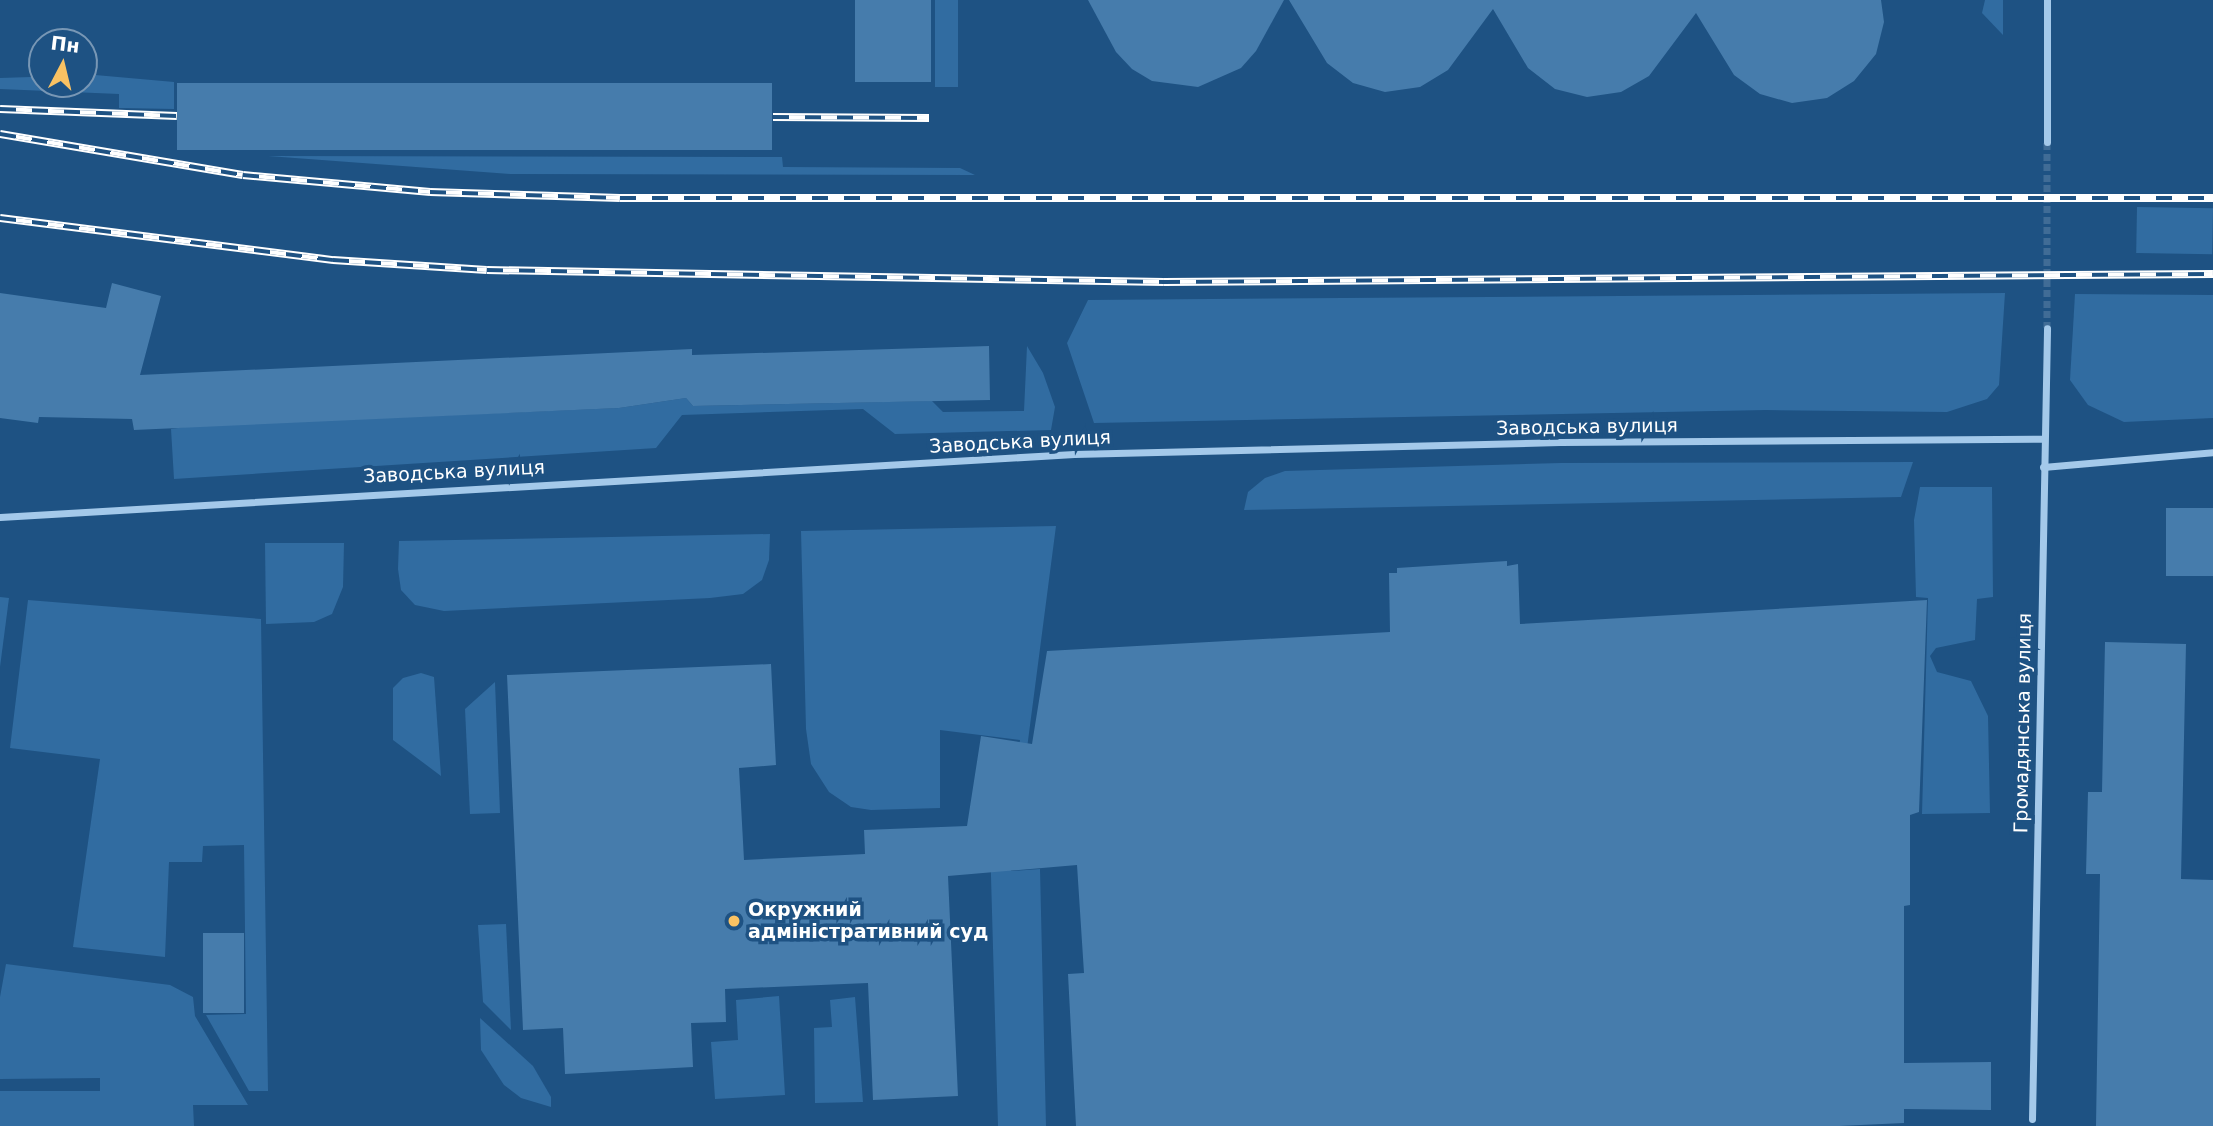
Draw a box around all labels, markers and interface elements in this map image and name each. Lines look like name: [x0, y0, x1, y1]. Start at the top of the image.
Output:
north arrow: [28, 28, 98, 98]
text: Пн: [50, 31, 81, 57]
street label: Заводська вулиця: [1496, 414, 1678, 440]
street label: Заводська вулиця: [929, 426, 1111, 458]
street label: Заводська вулиця: [363, 456, 545, 488]
street label: Громадянська вулиця: [2010, 613, 2036, 833]
place label: Окружний адміністративний суд: [748, 899, 988, 943]
marker: Окружний адміністративний суд: [726, 913, 742, 929]

